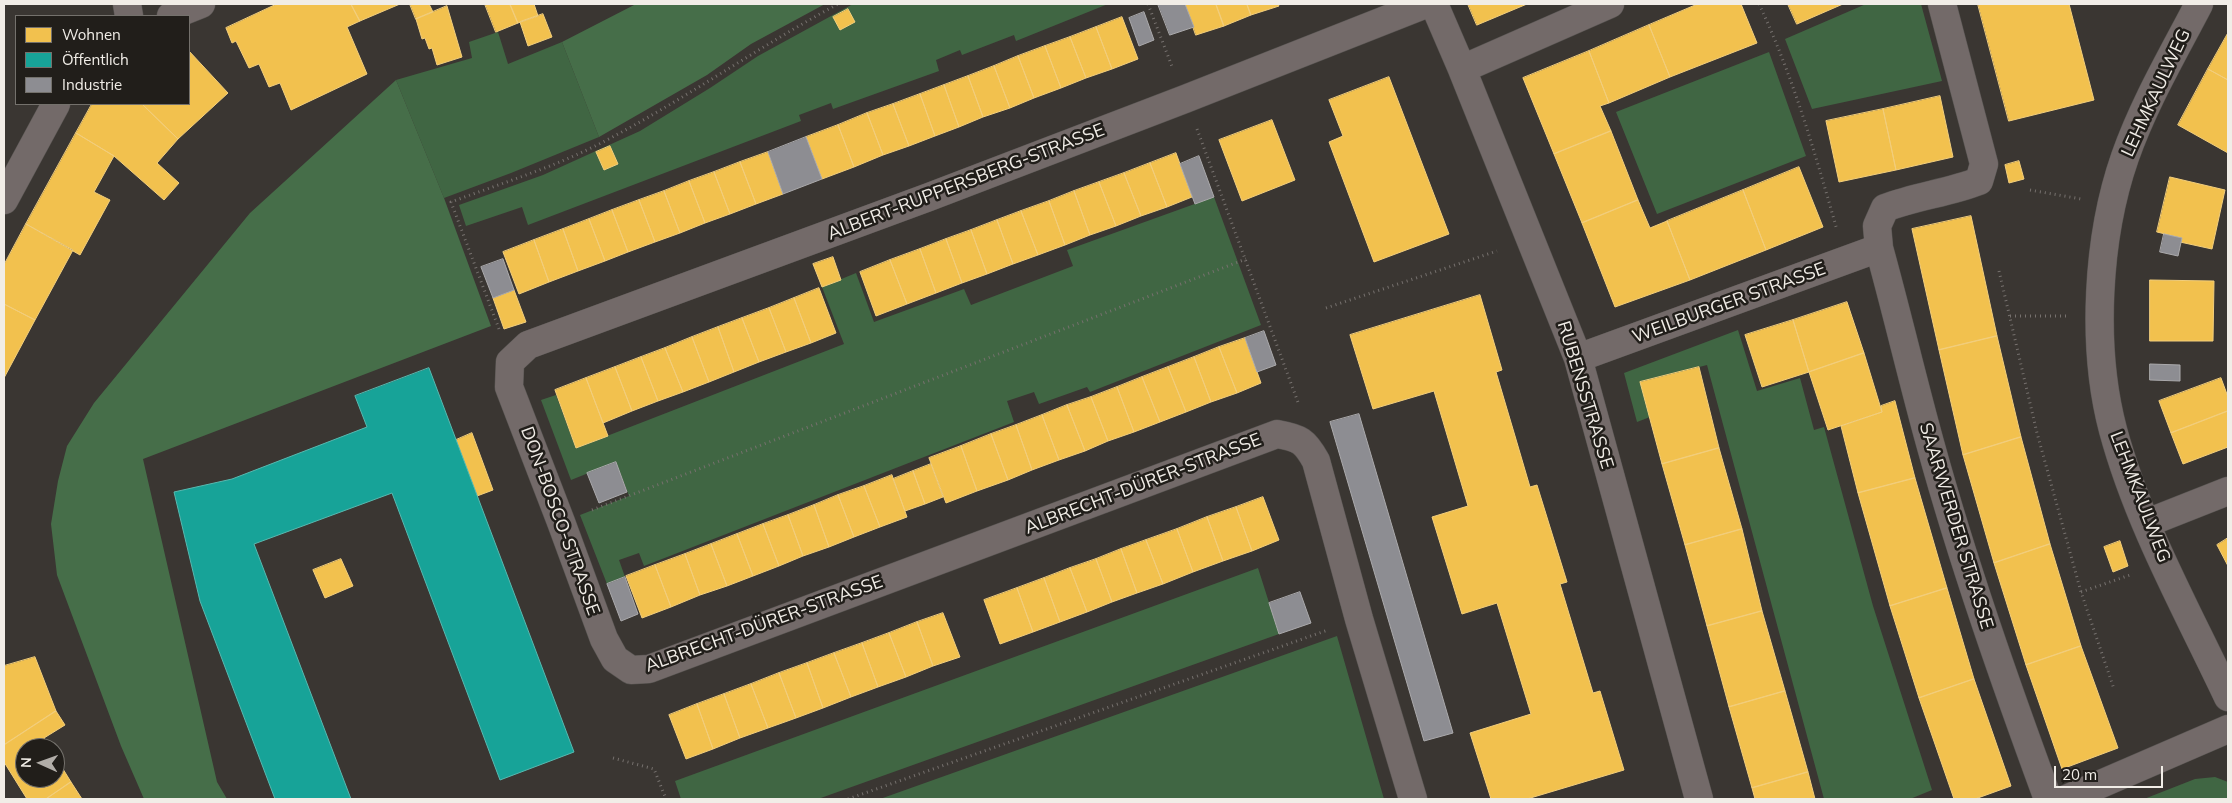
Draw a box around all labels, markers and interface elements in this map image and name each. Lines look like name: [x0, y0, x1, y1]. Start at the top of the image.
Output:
legend: [15, 15, 190, 105]
text: Wohnen: [62, 25, 121, 44]
street label: LEHMKAULWEG: [2117, 26, 2195, 160]
text: Öffentlich: [62, 50, 129, 69]
text: Industrie: [62, 75, 122, 94]
street label: ALBERT-RUPPERSBERG-STRASSE: [824, 119, 1108, 245]
street label: WEILBURGER STRASSE: [1630, 258, 1828, 348]
street label: RUBENSSTRASSE: [1552, 319, 1618, 471]
street label: SAARWERDER STRASSE: [1914, 420, 1998, 632]
street label: DON-BOSCO-STRASSE: [516, 424, 604, 618]
street label: LEHMKAULWEG: [2105, 428, 2175, 566]
street label: ALBRECHT-DÜRER-STRASSE: [1022, 429, 1264, 539]
street label: ALBRECHT-DÜRER-STRASSE: [642, 571, 886, 677]
north arrow: [15, 738, 65, 788]
scale bar: [2057, 756, 2166, 788]
text: N: [17, 757, 35, 768]
text: 20 m: [2062, 765, 2097, 784]

